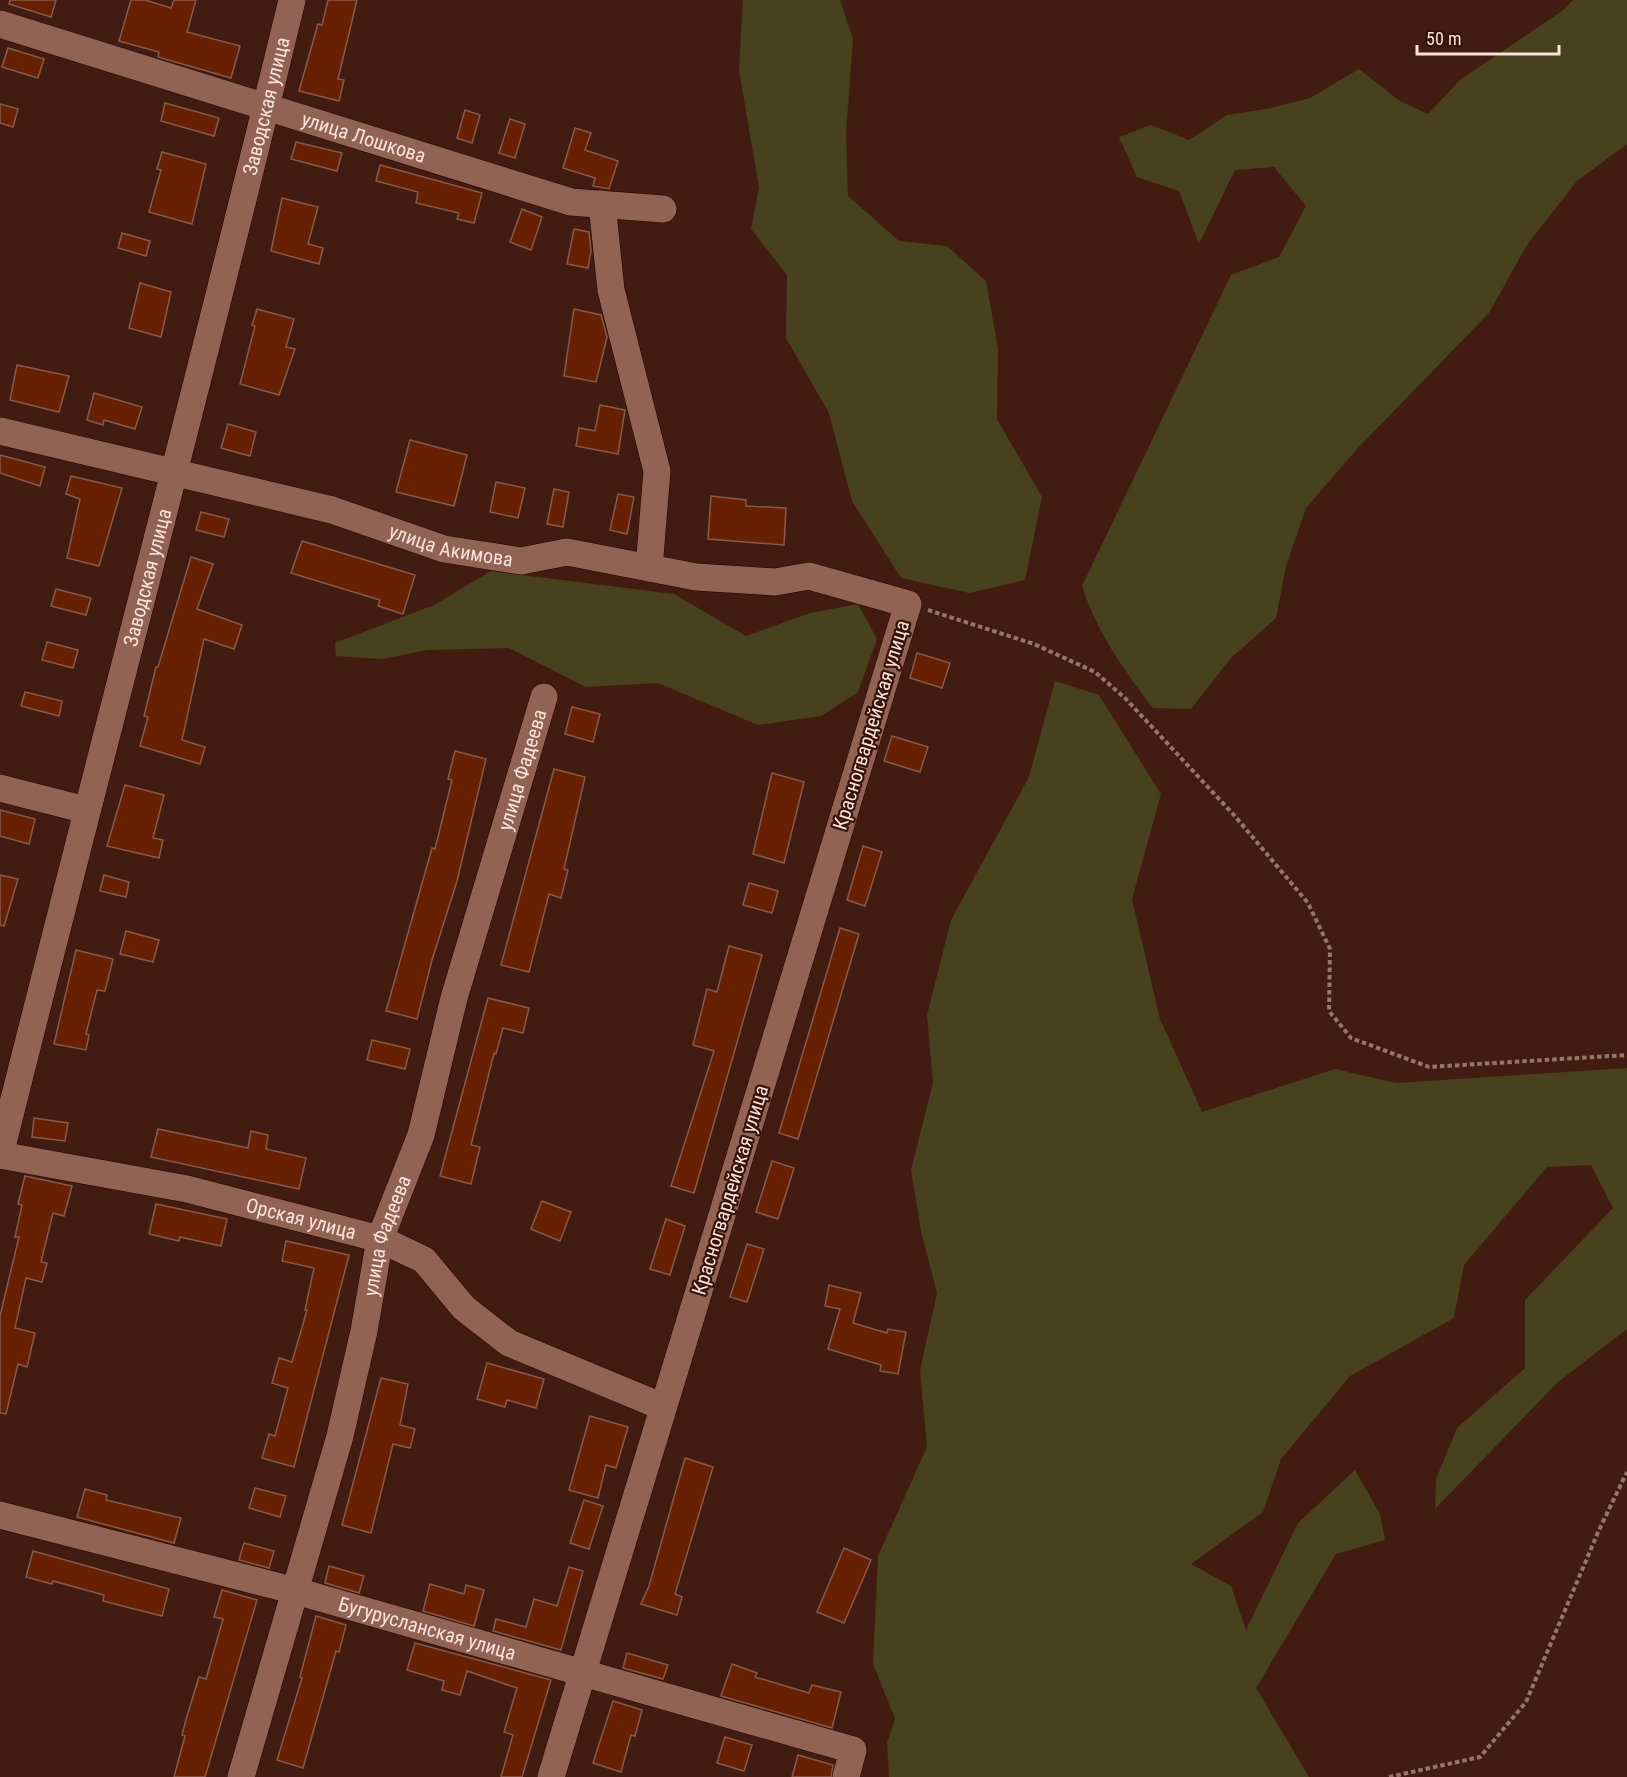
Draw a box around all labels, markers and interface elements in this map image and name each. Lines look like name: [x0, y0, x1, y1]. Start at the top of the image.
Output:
scale bar: [1417, 18, 1560, 56]
text: 50 m: [1426, 28, 1461, 49]
street label: Заводская улица: [238, 35, 295, 178]
street label: улица Лошкова: [299, 107, 429, 168]
street label: Заводская улица: [118, 506, 176, 649]
street label: улица Акимова: [386, 519, 515, 572]
street label: Красногвардейская улица: [828, 617, 914, 833]
street label: улица Фадеева: [493, 706, 552, 833]
street label: Красногвардейская улица: [687, 1082, 773, 1298]
street label: улица Фадеева: [358, 1172, 416, 1298]
street label: Орская улица: [243, 1193, 359, 1244]
street label: Бугурусланская улица: [336, 1592, 519, 1665]

